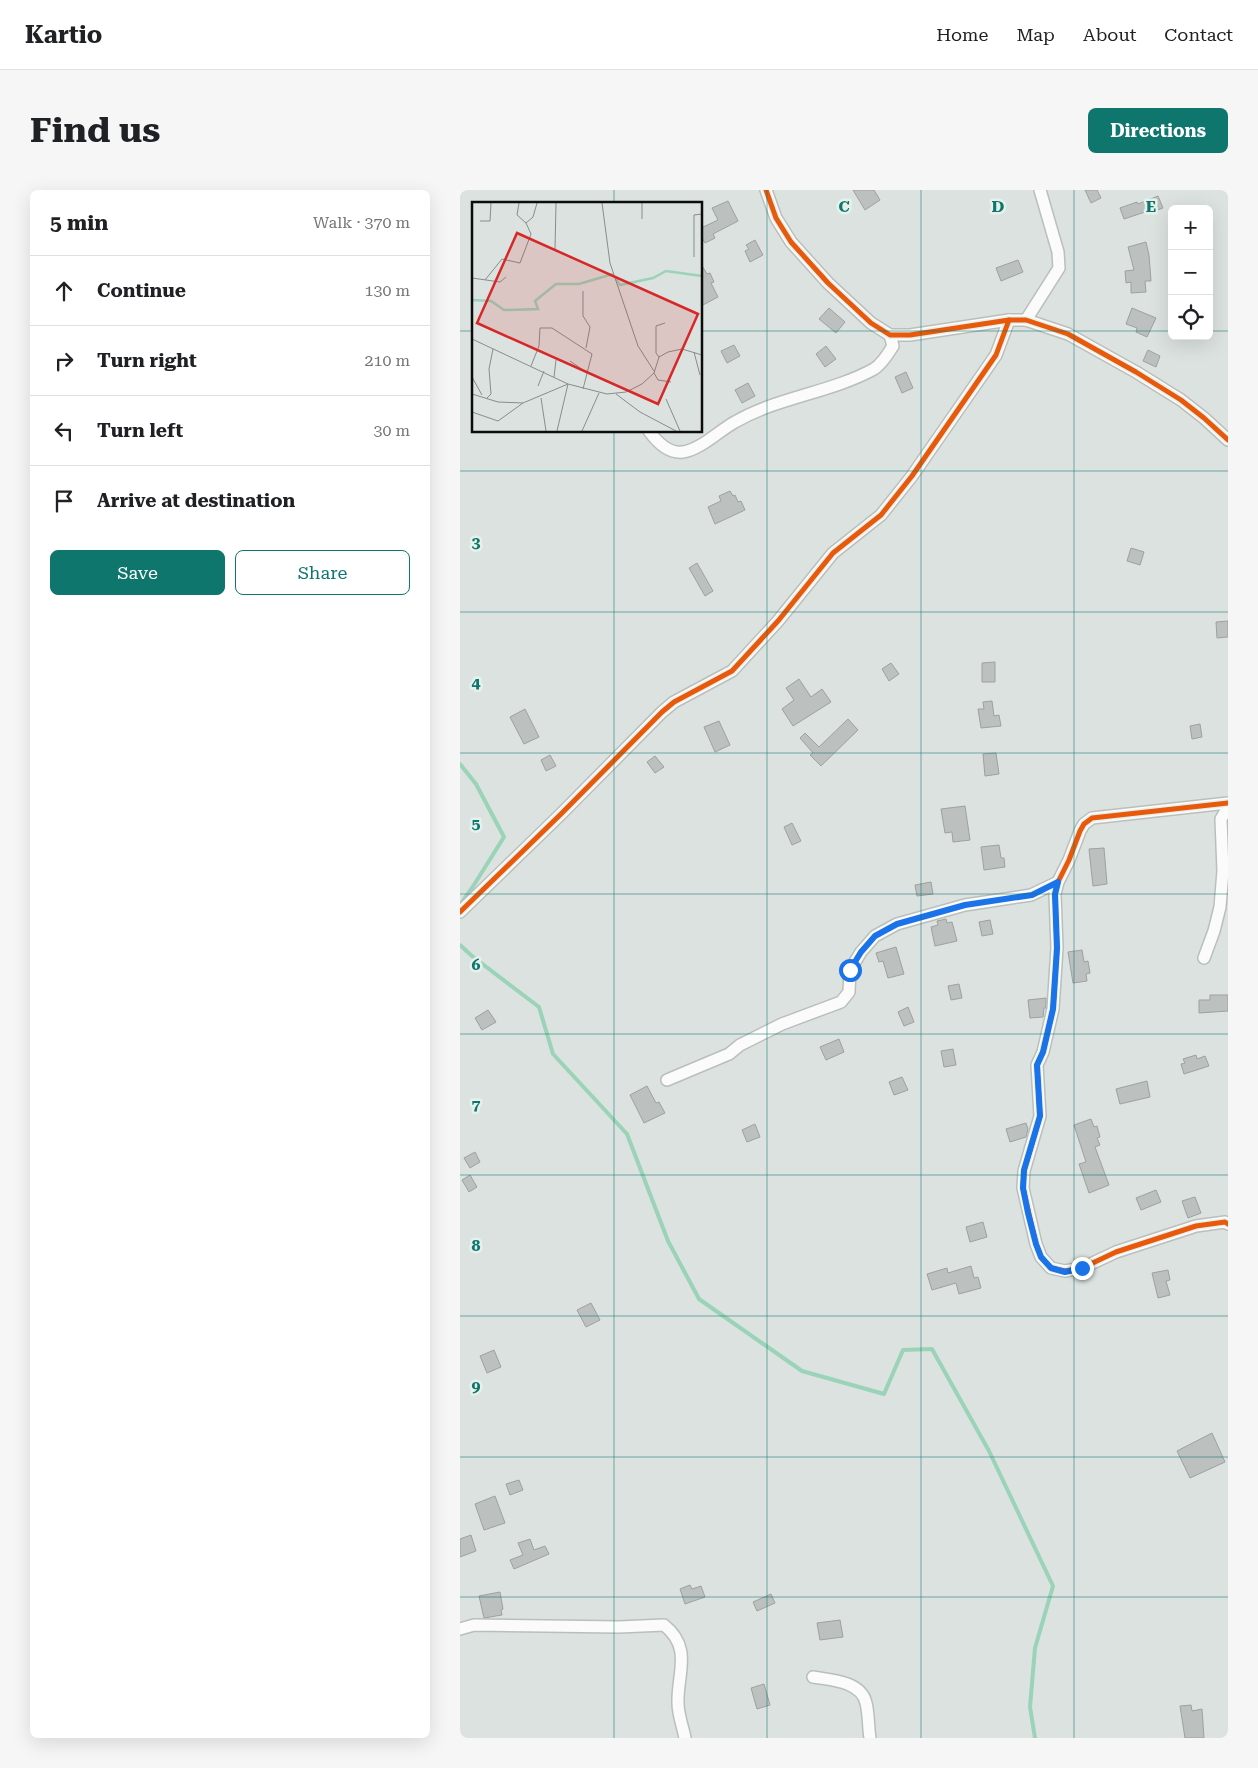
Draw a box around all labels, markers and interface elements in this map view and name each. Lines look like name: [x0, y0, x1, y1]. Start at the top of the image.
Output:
text: Kartio: [25, 21, 102, 49]
text: Home: [936, 24, 988, 45]
text: Map: [1016, 24, 1055, 45]
text: About: [1083, 24, 1136, 45]
text: Contact: [1164, 24, 1233, 45]
button: Directions: [1088, 108, 1228, 153]
text: Find us: [30, 110, 160, 151]
text: C: [838, 197, 850, 216]
text: D: [992, 197, 1005, 216]
text: E: [1146, 197, 1156, 216]
inset map: [472, 202, 702, 432]
map controls: [1168, 205, 1213, 340]
button: +: [1168, 205, 1213, 250]
text: 5 min: [50, 211, 108, 235]
text: Walk · 370 m: [313, 213, 410, 232]
button: −: [1168, 250, 1213, 295]
icon: ahead: [50, 277, 78, 305]
text: Continue: [97, 279, 186, 302]
text: 130 m: [364, 281, 410, 300]
button: locate: [1168, 295, 1213, 340]
icon: right: [50, 347, 78, 375]
text: Turn right: [97, 349, 197, 372]
text: 210 m: [364, 351, 410, 370]
icon: left: [50, 417, 78, 445]
text: Turn left: [97, 419, 183, 442]
text: 30 m: [373, 421, 410, 440]
icon: arrive: [50, 487, 78, 515]
text: Arrive at destination: [97, 489, 295, 512]
text: 3: [472, 533, 481, 552]
button: Save: [50, 550, 225, 595]
button: Share: [235, 550, 410, 595]
text: 4: [472, 673, 481, 692]
text: 5: [472, 814, 481, 833]
text: 6: [472, 955, 481, 974]
route start: [839, 959, 862, 982]
text: 7: [472, 1095, 481, 1114]
text: 8: [472, 1236, 481, 1255]
route end: [1071, 1257, 1094, 1280]
text: 9: [472, 1377, 481, 1396]

